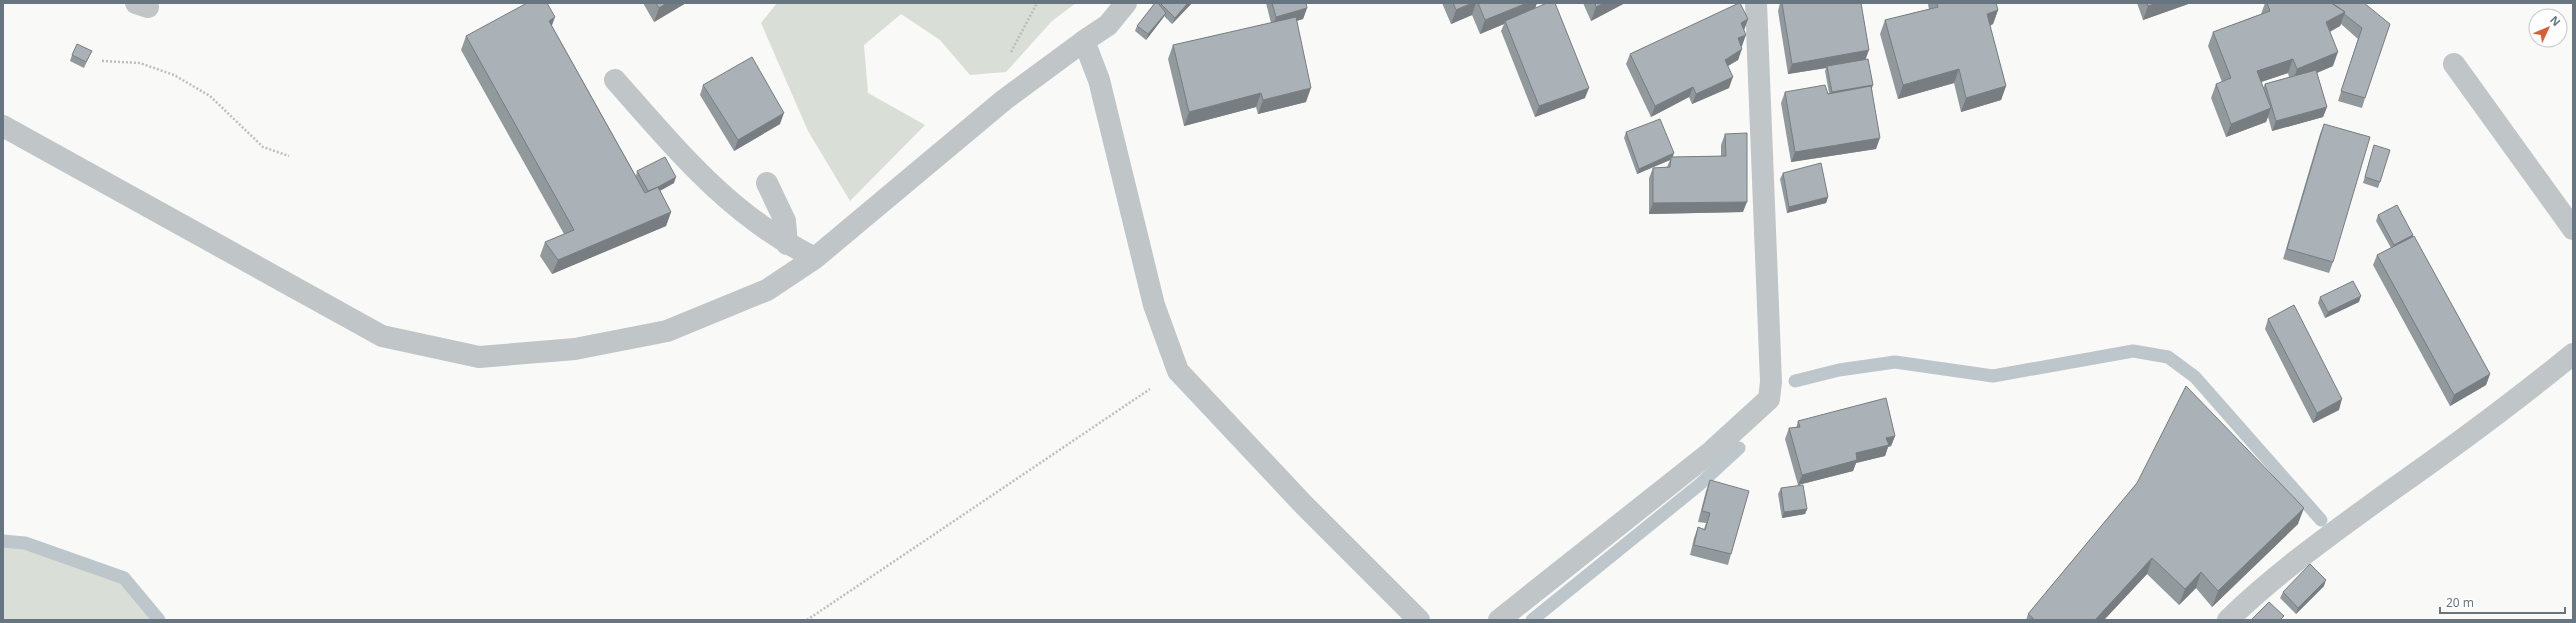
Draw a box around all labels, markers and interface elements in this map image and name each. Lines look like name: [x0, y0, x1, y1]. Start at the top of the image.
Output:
north arrow: [2528, 8, 2568, 48]
text: N: [2547, 12, 2564, 29]
scale bar: [2440, 589, 2565, 615]
text: 20 m: [2446, 594, 2474, 611]

